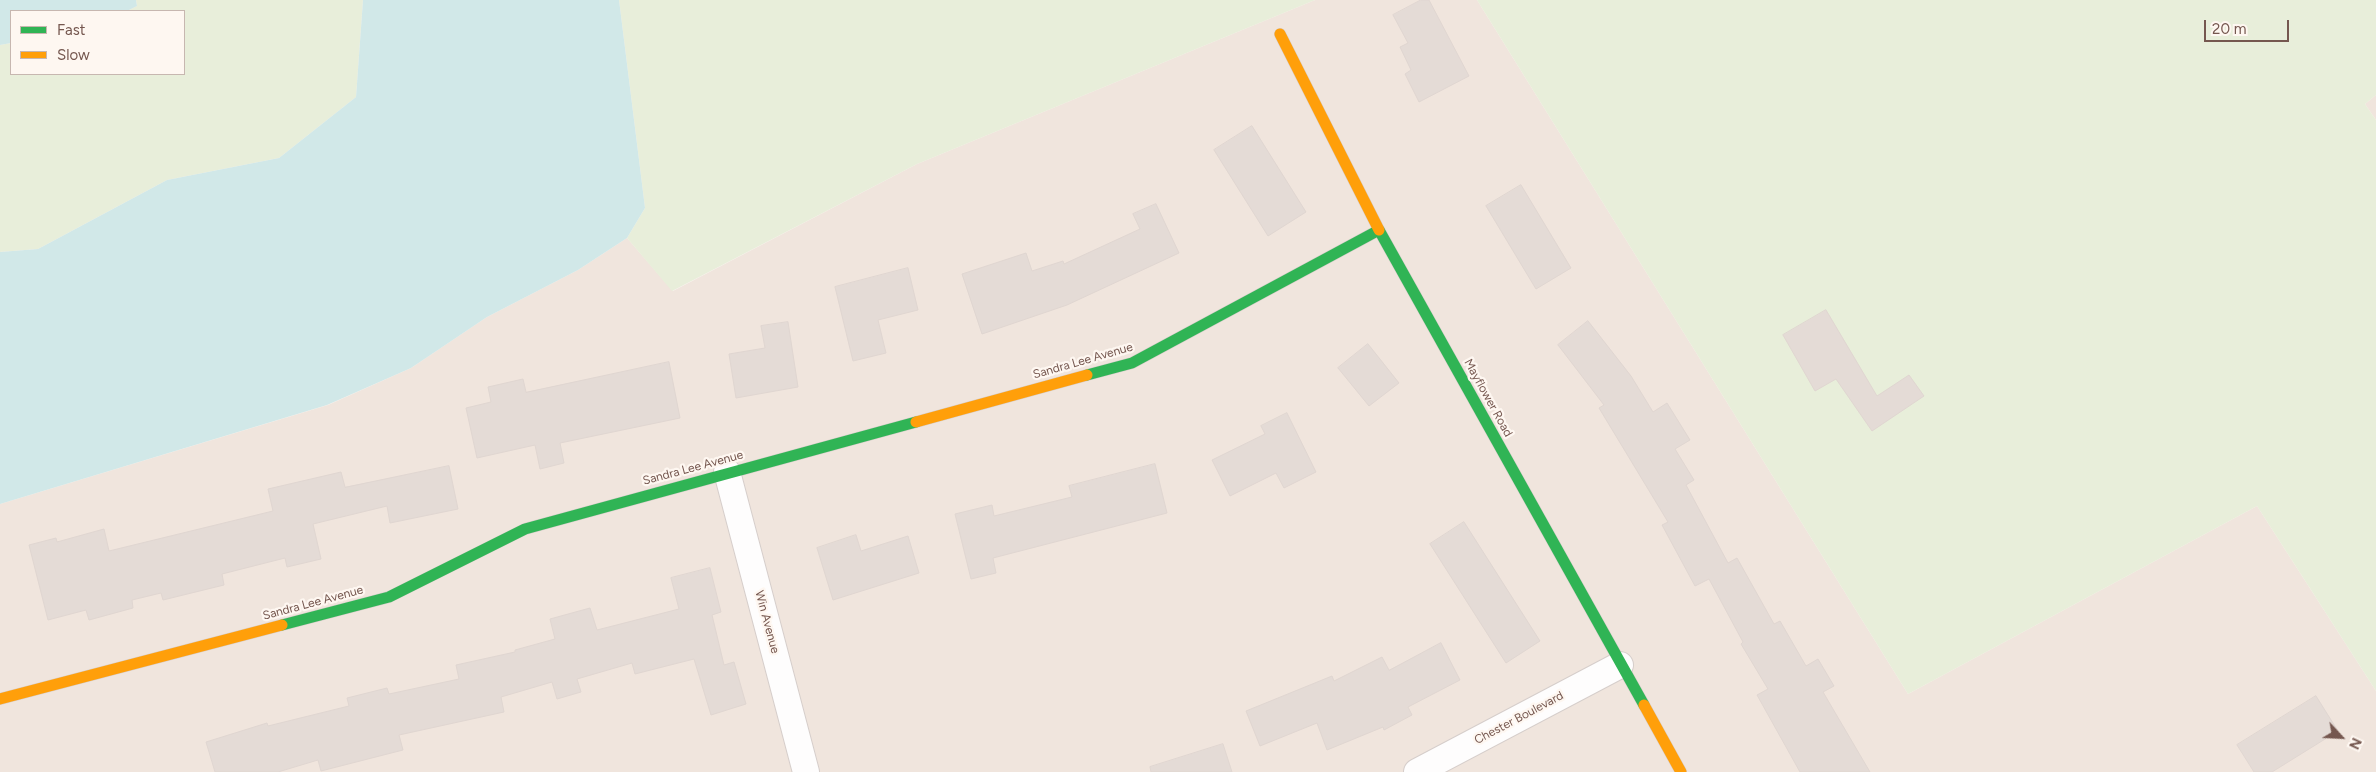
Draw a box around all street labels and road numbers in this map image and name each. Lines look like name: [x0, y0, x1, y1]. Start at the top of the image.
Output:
street label: Sandra Lee Avenue: [1031, 340, 1135, 382]
street label: Mayflower Road: [1461, 357, 1515, 439]
street label: Sandra Lee Avenue: [641, 448, 745, 488]
street label: Sandra Lee Avenue: [261, 583, 365, 623]
street label: Win Avenue: [752, 589, 782, 655]
street label: Chester Boulevard: [1472, 688, 1566, 748]

